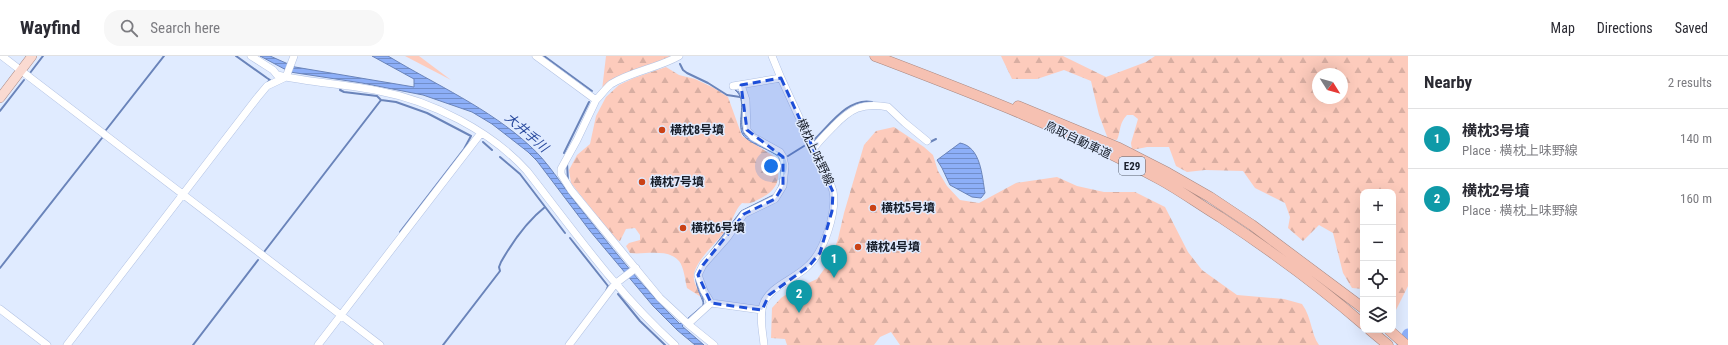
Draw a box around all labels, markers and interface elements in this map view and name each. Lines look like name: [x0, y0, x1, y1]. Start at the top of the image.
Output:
search box: [104, 10, 384, 46]
text: Wayfind: [20, 16, 80, 39]
icon: search: [118, 17, 140, 39]
text: Search here: [150, 19, 220, 37]
text: Map: [1551, 20, 1575, 36]
text: Directions: [1597, 20, 1653, 36]
text: Saved: [1675, 20, 1708, 36]
north arrow: [1312, 68, 1348, 104]
text: Nearby: [1424, 72, 1472, 92]
text: 2 results: [1668, 75, 1712, 90]
water label: 大井手川: [502, 110, 553, 156]
street label: 横枕上味野線: [793, 116, 837, 188]
street label: 鳥取自動車道: [1042, 118, 1114, 162]
text: 横枕3号墳: [1462, 122, 1530, 140]
place label: 横枕8号墳: [670, 123, 724, 137]
marker: 横枕8号墳: [657, 125, 667, 135]
text: 1: [1434, 131, 1440, 146]
text: 140 m: [1680, 131, 1712, 146]
text: Place · 横枕上味野線: [1462, 143, 1578, 158]
your location: [761, 156, 781, 176]
road number: E29: [1119, 157, 1145, 175]
place label: 横枕7号墳: [650, 175, 704, 189]
marker: 横枕7号墳: [637, 177, 647, 187]
text: 横枕2号墳: [1462, 182, 1530, 200]
map controls: [1360, 189, 1396, 333]
button: +: [1360, 189, 1396, 225]
text: 2: [1434, 191, 1440, 206]
text: 160 m: [1680, 191, 1712, 206]
place label: 横枕5号墳: [881, 201, 935, 215]
marker: 横枕5号墳: [868, 203, 878, 213]
text: Place · 横枕上味野線: [1462, 203, 1578, 218]
place label: 横枕6号墳: [691, 221, 745, 235]
marker: 横枕6号墳: [678, 223, 688, 233]
button: −: [1360, 225, 1396, 261]
place label: 横枕4号墳: [866, 240, 920, 254]
marker: 横枕4号墳: [853, 242, 863, 252]
pin: 1: [821, 245, 847, 278]
button: locate: [1360, 261, 1396, 297]
pin: 2: [786, 280, 812, 313]
button: layers: [1360, 297, 1396, 333]

